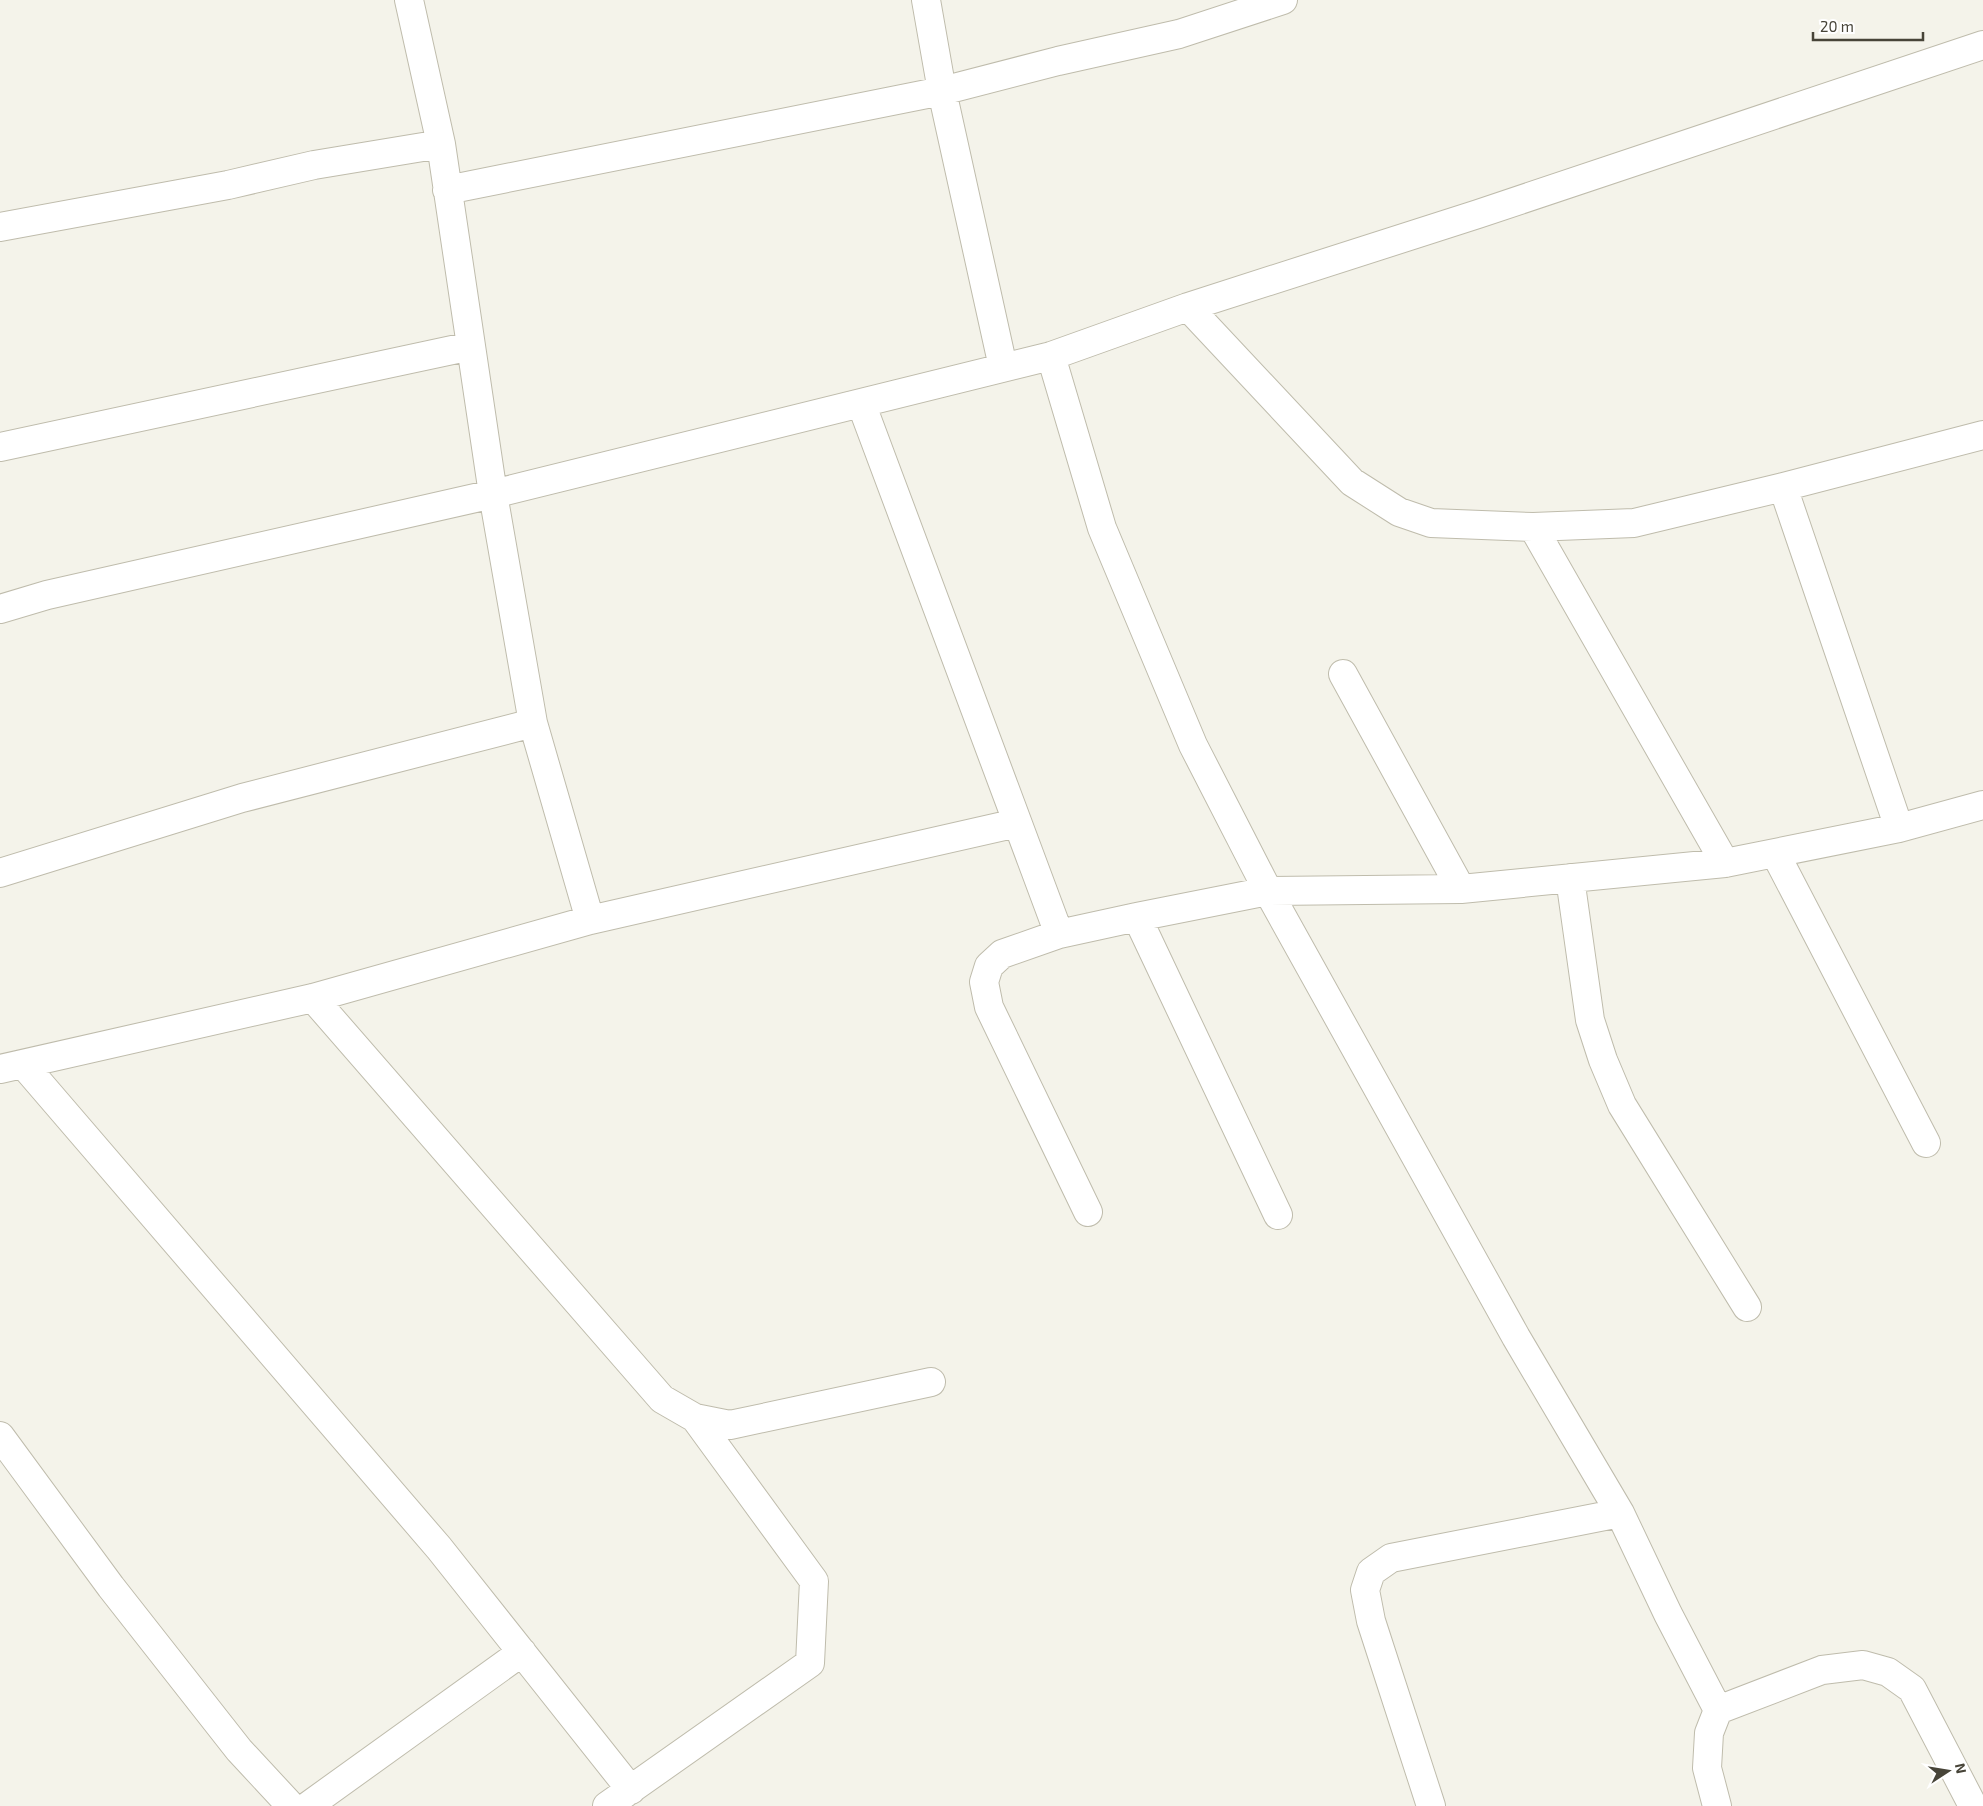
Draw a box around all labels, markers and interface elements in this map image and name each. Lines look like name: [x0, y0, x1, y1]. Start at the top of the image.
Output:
scale bar: [1813, 10, 1923, 42]
text: 20 m: [1820, 17, 1854, 35]
north arrow: [1923, 1746, 1973, 1796]
text: N: [1952, 1761, 1971, 1775]

